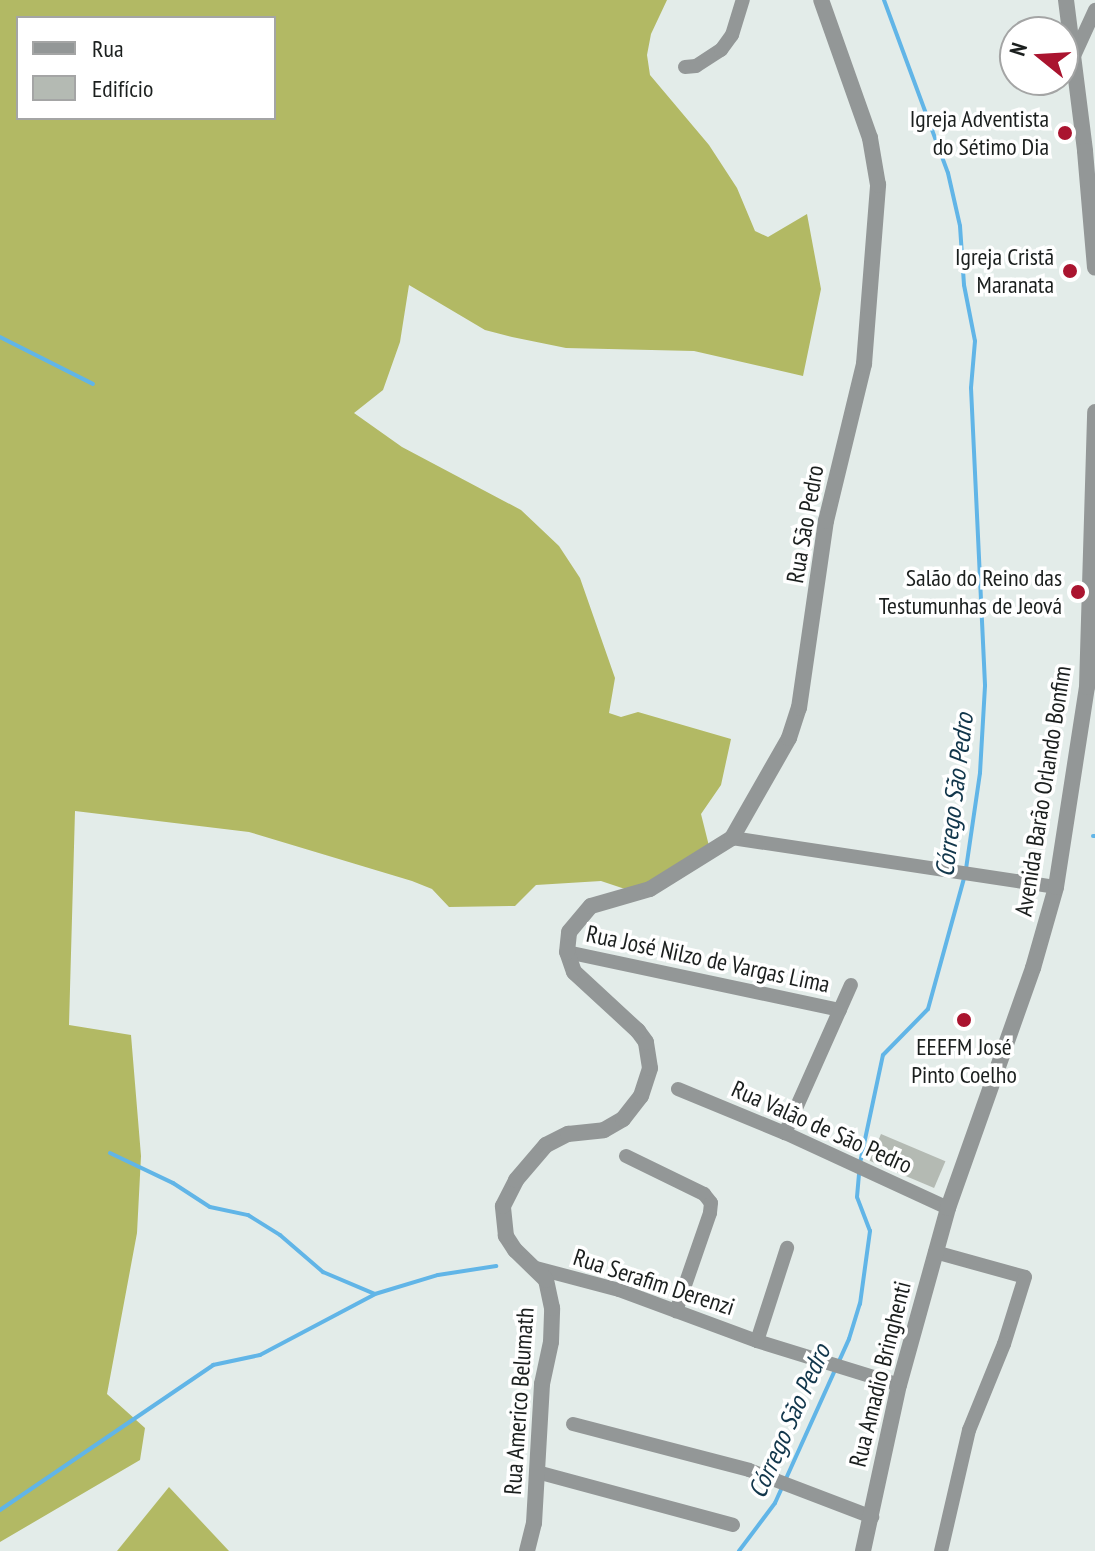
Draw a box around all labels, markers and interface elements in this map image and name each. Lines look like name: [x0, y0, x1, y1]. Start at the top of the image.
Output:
legend: [16, 16, 276, 120]
north arrow: [999, 16, 1079, 96]
text: Rua: [92, 33, 124, 64]
text: N: [1003, 39, 1033, 59]
text: Edifício: [92, 73, 153, 104]
place label: Igreja Adventista do Sétimo Dia: [909, 105, 1049, 161]
marker: Igreja Adventista do Sétimo Dia: [1056, 124, 1074, 142]
place label: Igreja Cristã Maranata: [955, 243, 1054, 299]
marker: Igreja Cristã Maranata: [1061, 262, 1079, 280]
street label: Rua São Pedro: [780, 463, 830, 585]
place label: Salão do Reino das Testumunhas de Jeová: [879, 564, 1062, 620]
marker: Salão do Reino das Testumunhas de Jeová: [1069, 583, 1087, 601]
street label: Avenida Barão Orlando Bonfim: [1009, 664, 1077, 918]
water label: Córrego São Pedro: [928, 711, 980, 879]
street label: Rua José Nilzo de Vargas Lima: [583, 919, 833, 999]
marker: EEEFM José Pinto Coelho: [955, 1011, 973, 1029]
place label: EEEFM José Pinto Coelho: [911, 1033, 1017, 1089]
street label: Rua Valão de São Pedro: [727, 1074, 917, 1180]
street label: Rua Serafim Derenzi: [570, 1242, 738, 1322]
street label: Rua Amadio Bringhenti: [843, 1278, 917, 1470]
street label: Rua Americo Belumath: [498, 1306, 540, 1496]
water label: Córrego São Pedro: [741, 1339, 837, 1503]

